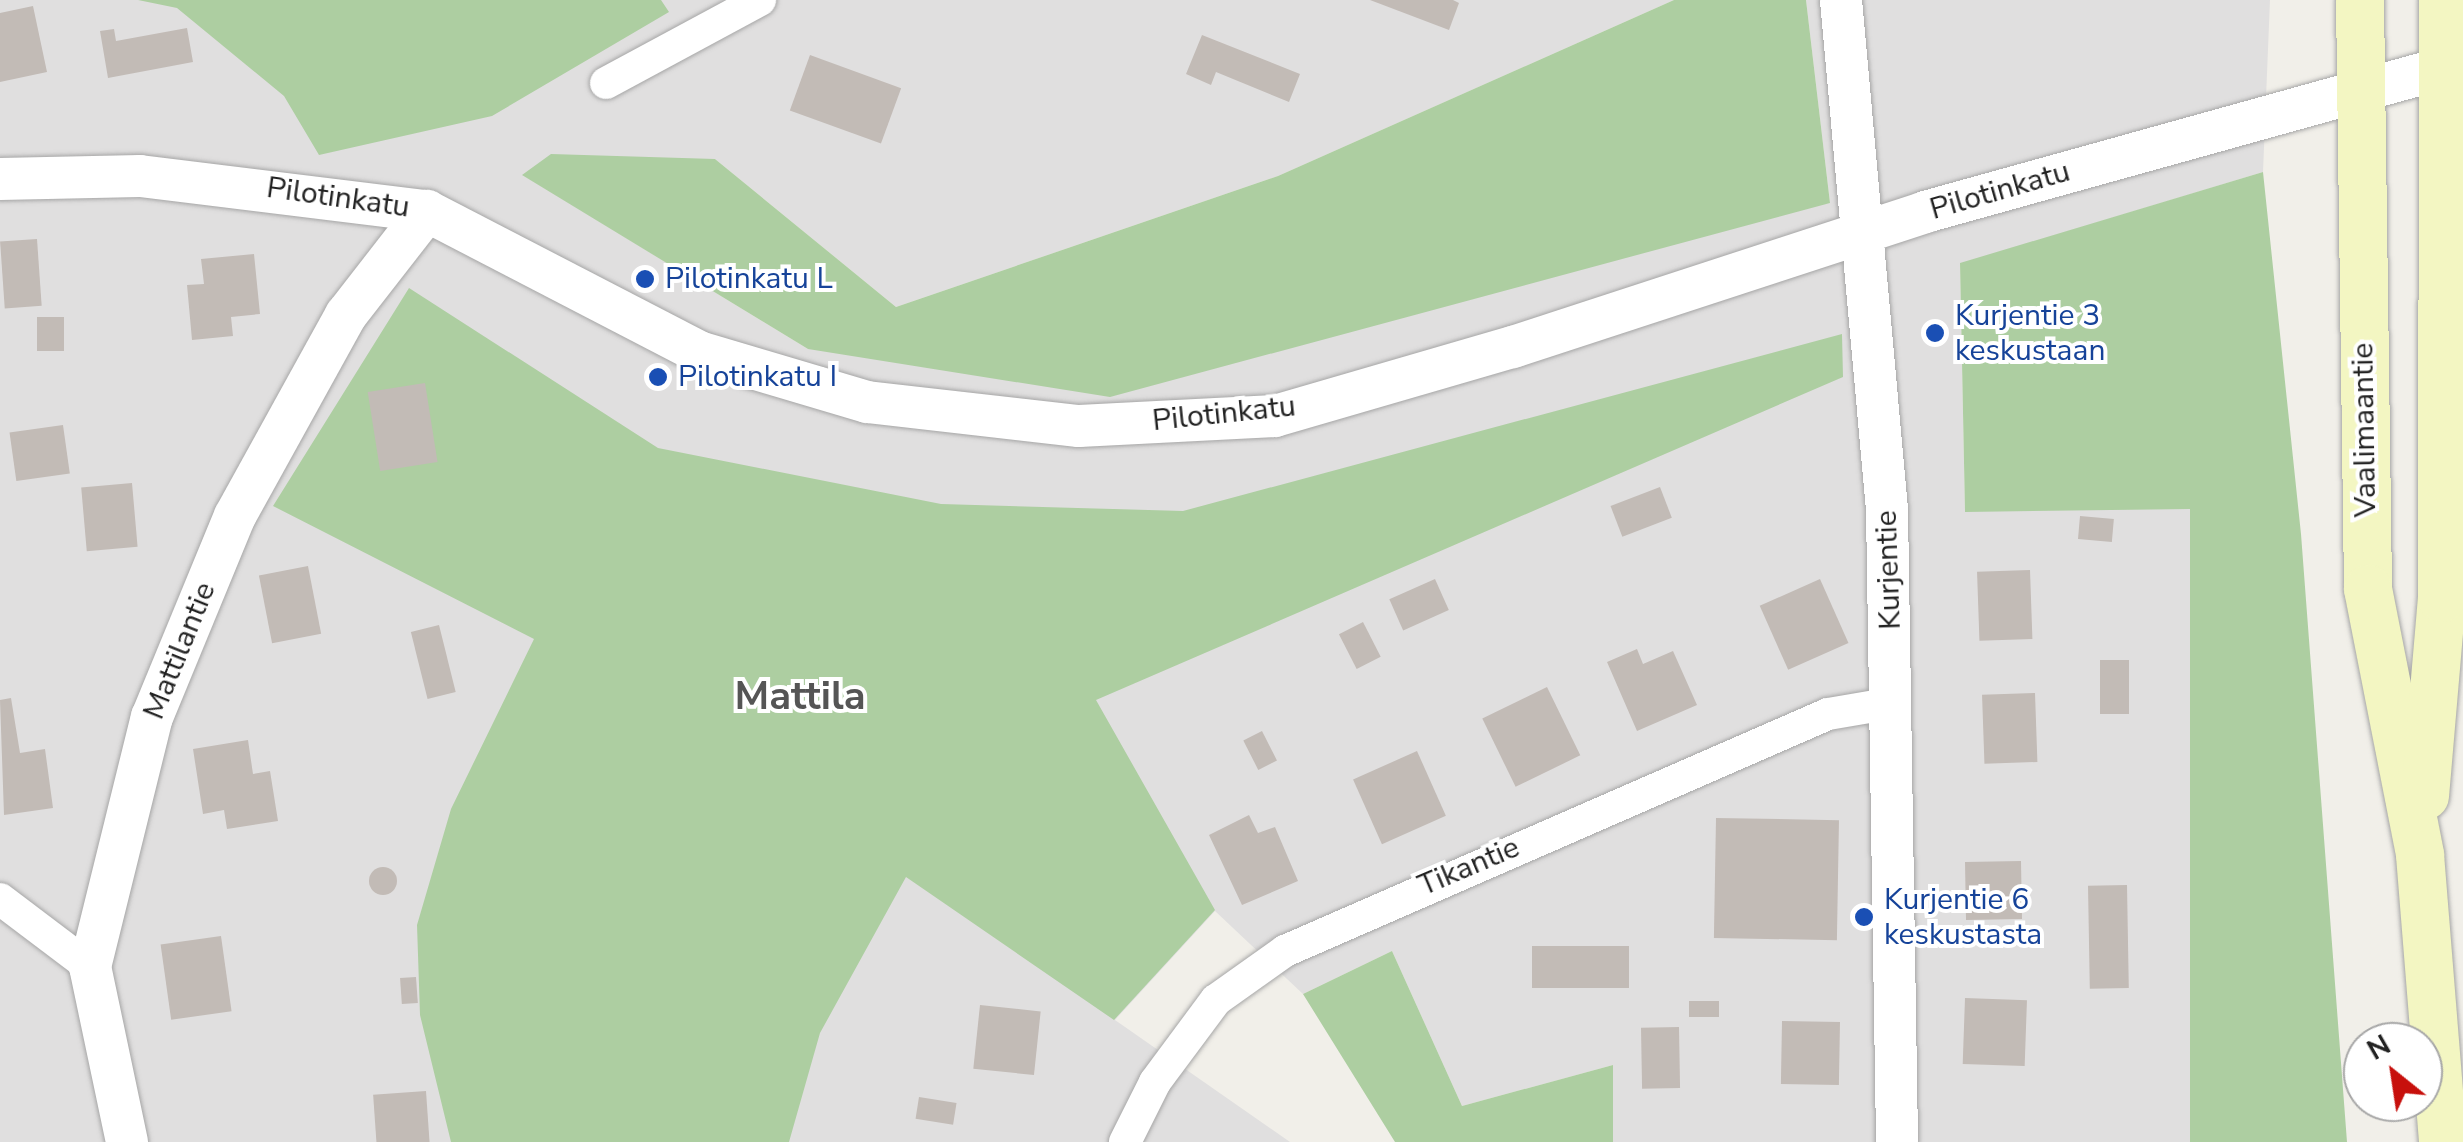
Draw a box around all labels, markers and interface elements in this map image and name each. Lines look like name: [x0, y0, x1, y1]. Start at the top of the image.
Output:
street label: Pilotinkatu: [1926, 154, 2074, 228]
street label: Pilotinkatu: [264, 170, 412, 226]
place label: Pilotinkatu L: [665, 261, 833, 297]
marker: Pilotinkatu L: [634, 268, 656, 290]
place label: Kurjentie 3 keskustaan: [1955, 298, 2105, 368]
marker: Kurjentie 3 keskustaan: [1924, 322, 1946, 344]
street label: Vaalimaantie: [2345, 342, 2385, 518]
place label: Pilotinkatu I: [678, 359, 837, 395]
marker: Pilotinkatu I: [647, 366, 669, 388]
street label: Pilotinkatu: [1151, 389, 1297, 439]
street label: Kurjentie: [1869, 510, 1909, 630]
street label: Mattilantie: [136, 577, 224, 725]
district label: Mattila: [734, 672, 866, 720]
street label: Tikantie: [1413, 830, 1525, 904]
place label: Kurjentie 6 keskustasta: [1884, 882, 2042, 952]
marker: Kurjentie 6 keskustasta: [1853, 906, 1875, 928]
north arrow: [2343, 1022, 2443, 1122]
text: N: [2360, 1026, 2398, 1069]

